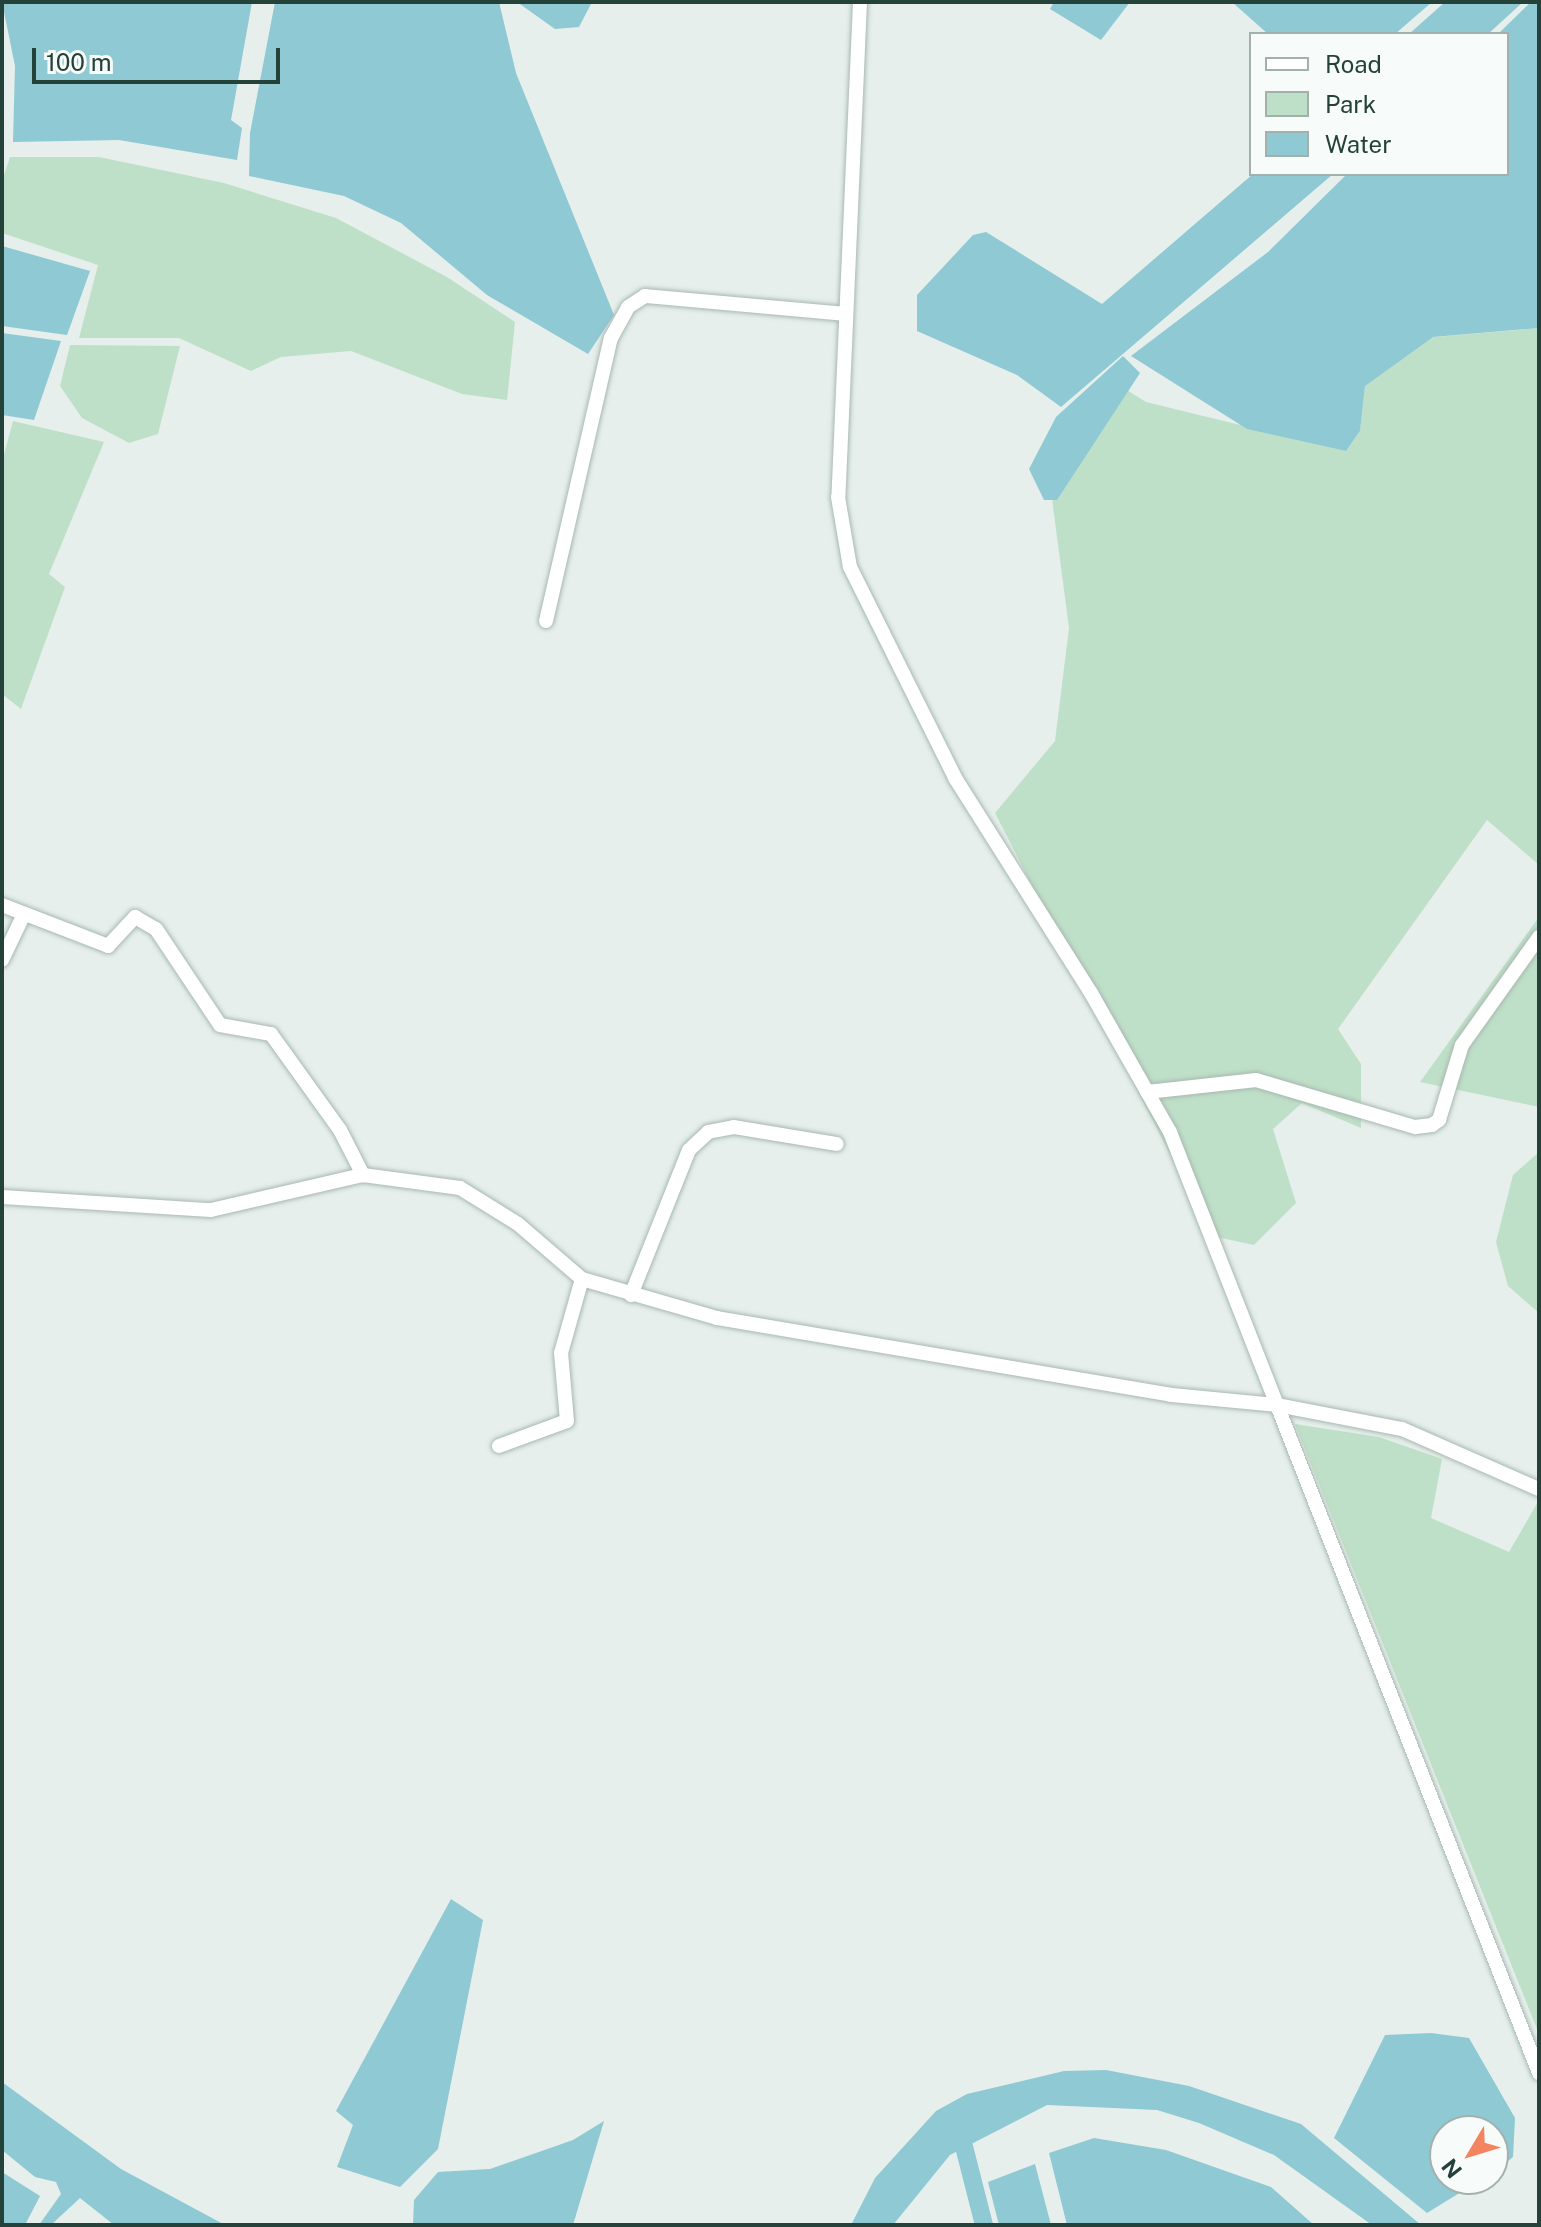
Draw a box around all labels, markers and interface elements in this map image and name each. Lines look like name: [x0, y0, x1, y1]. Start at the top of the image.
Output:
scale bar: [36, 32, 284, 82]
legend: [1249, 32, 1509, 176]
text: 100 m: [46, 48, 112, 76]
text: Road: [1325, 50, 1382, 78]
text: Park: [1325, 90, 1376, 118]
text: Water: [1325, 130, 1392, 158]
north arrow: [1429, 2115, 1509, 2195]
text: N: [1436, 2154, 1467, 2183]

